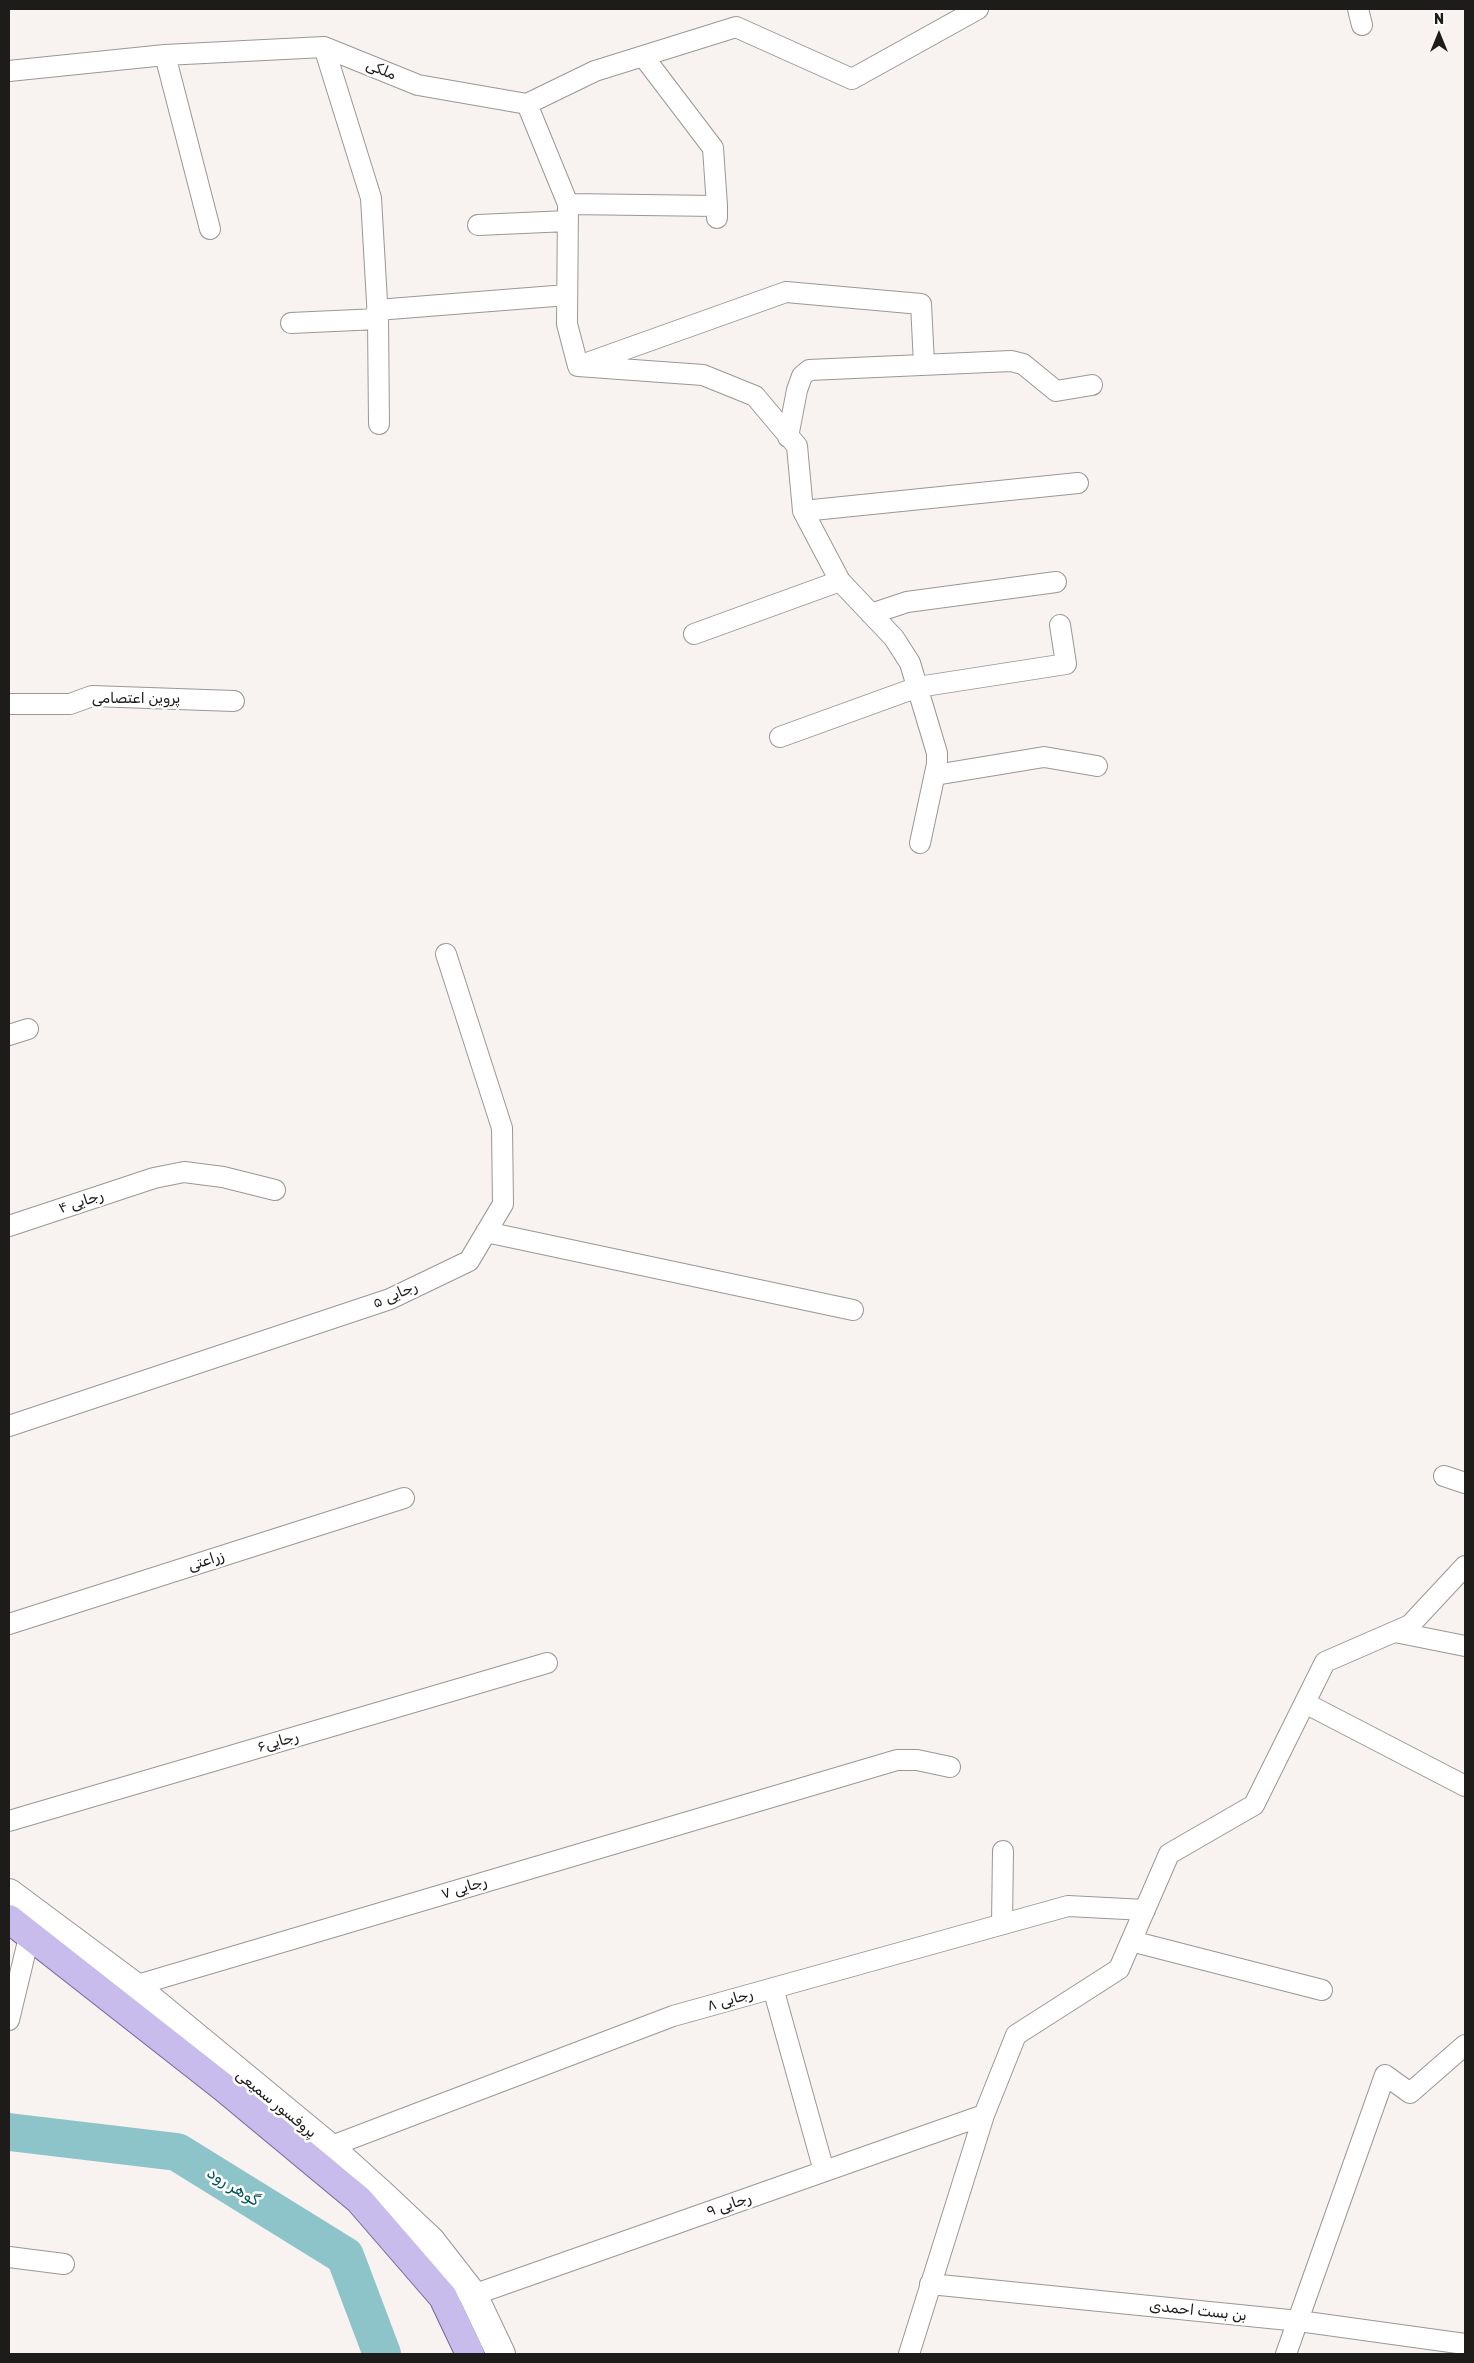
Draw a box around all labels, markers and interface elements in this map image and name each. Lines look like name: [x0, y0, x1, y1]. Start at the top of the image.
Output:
north arrow: [1414, 10, 1464, 60]
text: N: [1434, 11, 1444, 28]
street label: ملکی: [363, 56, 399, 84]
street label: پروین اعتصامی: [92, 690, 180, 708]
street label: رجایی ۴: [56, 1186, 106, 1218]
street label: رجایی ۵: [370, 1278, 420, 1312]
street label: زراعتی: [186, 1547, 226, 1575]
street label: رجایی۶: [255, 1728, 301, 1756]
street label: رجایی ۷: [439, 1873, 489, 1903]
street label: رجایی ۸: [705, 1985, 755, 2015]
street label: پروفسور سمیعی: [232, 2066, 320, 2142]
water label: گوهر رود: [203, 2163, 263, 2211]
street label: رجایی ۹: [704, 2189, 754, 2221]
street label: بن بست احمدی: [1148, 2297, 1248, 2325]

